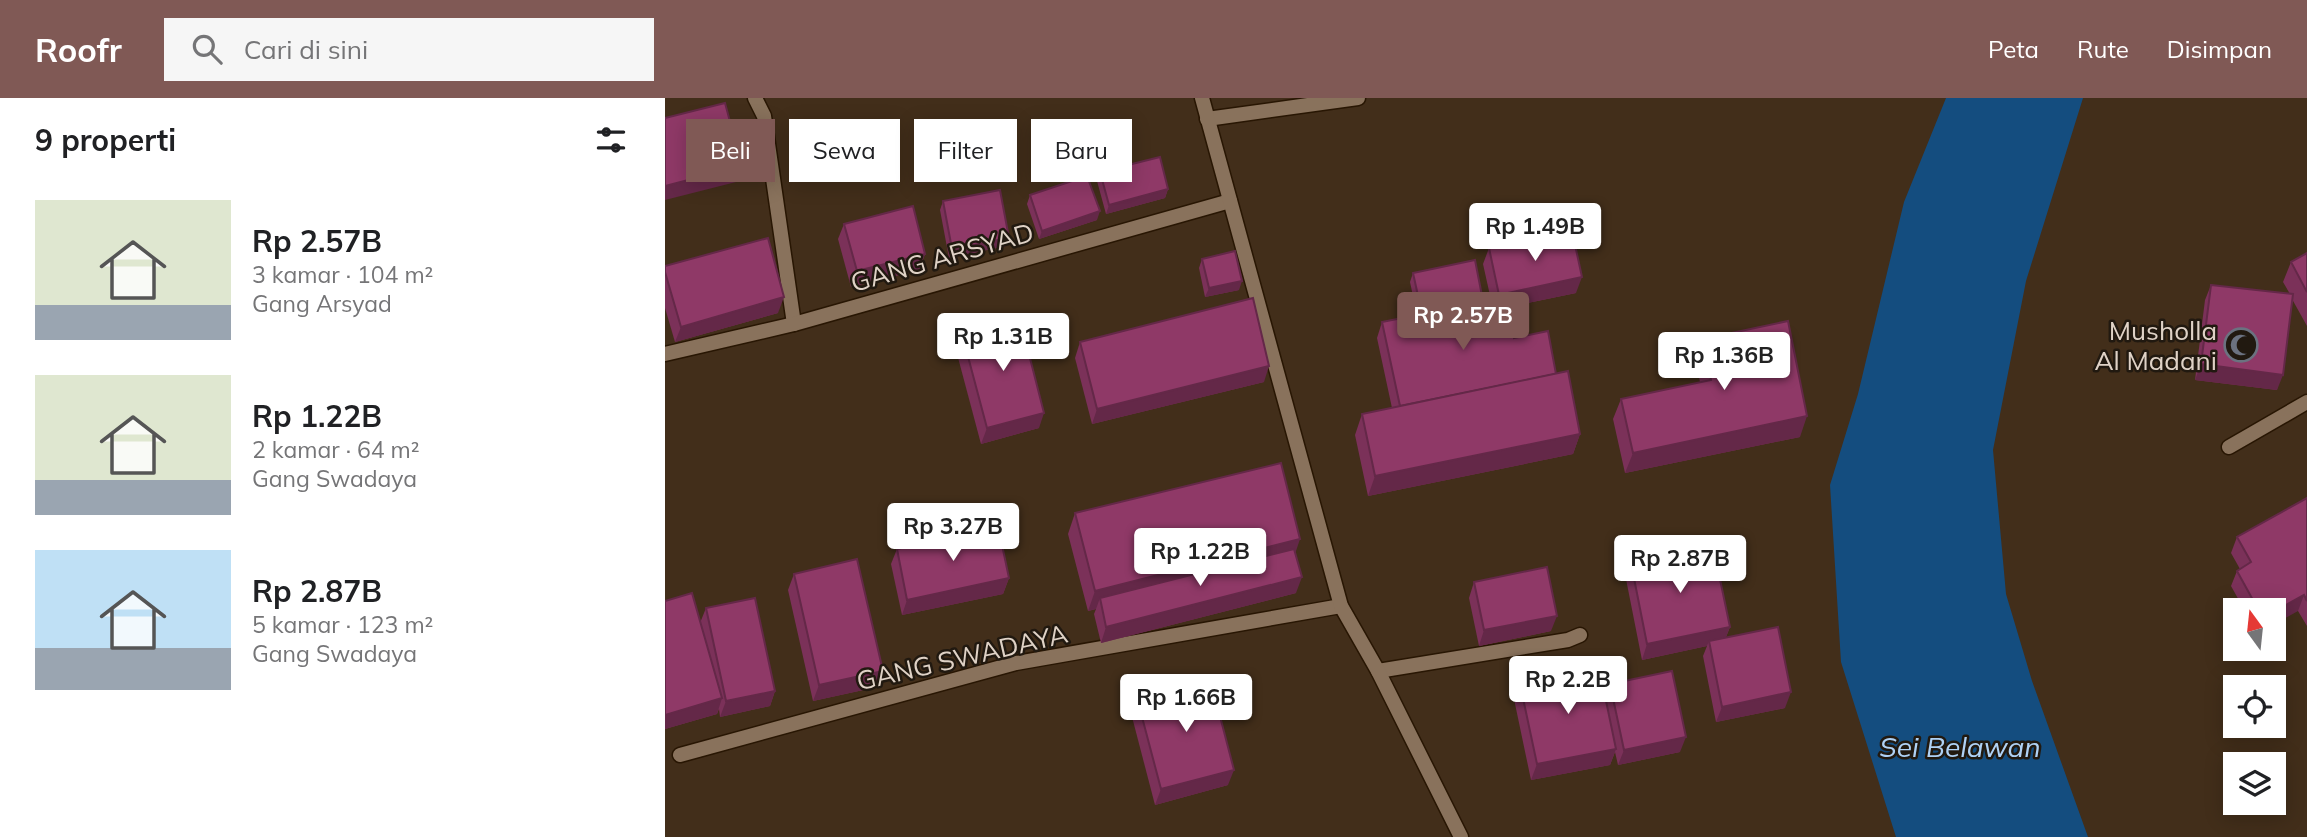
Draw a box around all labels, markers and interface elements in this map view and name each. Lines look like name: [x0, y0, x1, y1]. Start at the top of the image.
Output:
search box: [164, 18, 654, 81]
text: Roofr: [35, 29, 122, 70]
icon: search: [188, 30, 226, 68]
text: Cari di sini: [244, 33, 368, 66]
text: Peta: [1988, 34, 2039, 64]
text: Rute: [2077, 34, 2129, 64]
text: Disimpan: [2167, 34, 2272, 64]
chip: Beli: [686, 119, 775, 182]
chip: Sewa: [789, 119, 900, 182]
chip: Filter: [914, 119, 1017, 182]
chip: Baru: [1031, 119, 1132, 182]
text: 9 properti: [35, 121, 176, 159]
icon: filters: [592, 121, 630, 159]
pin: Rp 1.49B: [1463, 204, 1607, 263]
text: Rp 1.49B: [1485, 211, 1585, 240]
street label: GANG ARSYAD: [847, 215, 1037, 299]
text: Rp 2.57B: [252, 222, 382, 260]
icon: home: [91, 228, 175, 312]
text: 3 kamar · 104 m²: [252, 260, 433, 289]
text: Gang Arsyad: [252, 289, 392, 318]
pin: Rp 2.57B: [1391, 292, 1535, 352]
text: Rp 2.57B: [1413, 300, 1513, 329]
pin: Rp 1.31B: [931, 314, 1075, 373]
place label: Musholla Al Madani: [2094, 314, 2217, 377]
text: Rp 1.31B: [953, 321, 1053, 350]
mosque icon: Musholla Al Madani: [2222, 326, 2260, 364]
pin: Rp 1.36B: [1652, 332, 1796, 392]
text: Rp 1.36B: [1674, 340, 1774, 369]
text: Rp 1.22B: [252, 397, 382, 435]
icon: home: [91, 403, 175, 487]
text: 2 kamar · 64 m²: [252, 435, 420, 464]
text: Gang Swadaya: [252, 464, 417, 493]
pin: Rp 3.27B: [881, 504, 1025, 563]
text: Rp 3.27B: [903, 511, 1003, 540]
pin: Rp 1.22B: [1128, 528, 1272, 588]
text: Rp 1.22B: [1150, 536, 1250, 565]
pin: Rp 2.87B: [1608, 536, 1752, 595]
text: Rp 2.87B: [1630, 543, 1730, 572]
text: Rp 2.87B: [252, 572, 382, 610]
icon: home: [91, 578, 175, 662]
north arrow: [2223, 598, 2285, 662]
map controls: [2223, 598, 2286, 815]
text: 5 kamar · 123 m²: [252, 610, 433, 639]
street label: GANG SWADAYA: [853, 617, 1071, 697]
text: Gang Swadaya: [252, 639, 417, 668]
pin: Rp 2.2B: [1503, 656, 1633, 716]
text: Rp 2.2B: [1525, 664, 1611, 693]
pin: Rp 1.66B: [1114, 674, 1258, 734]
button: locate: [2223, 675, 2286, 738]
text: Rp 1.66B: [1136, 682, 1236, 711]
water label: Sei Belawan: [1879, 729, 2041, 764]
button: layers: [2223, 752, 2286, 815]

